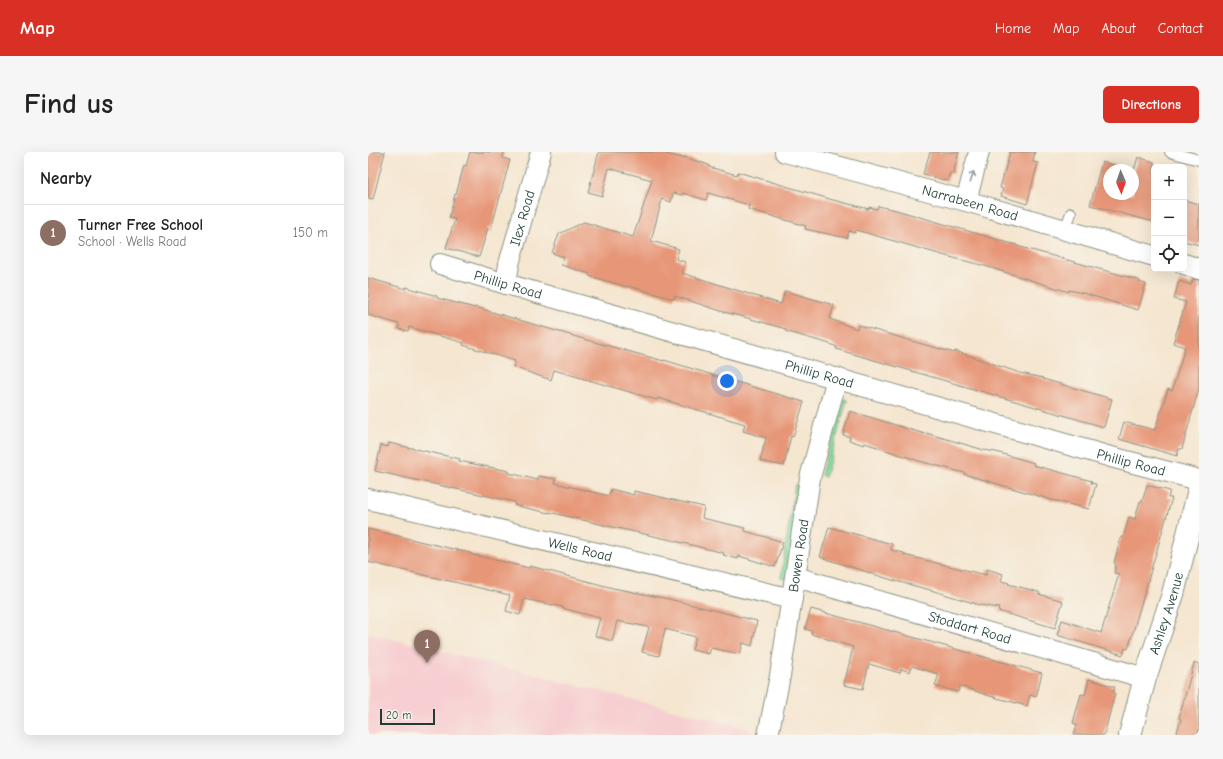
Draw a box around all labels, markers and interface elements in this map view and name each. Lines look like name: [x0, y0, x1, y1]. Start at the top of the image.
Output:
text: Map: [20, 17, 55, 39]
text: Home: [995, 20, 1031, 37]
text: Map: [1053, 20, 1079, 37]
text: About: [1101, 20, 1136, 37]
text: Contact: [1158, 20, 1203, 37]
button: Directions: [1103, 86, 1199, 123]
text: Find us: [24, 88, 113, 120]
north arrow: [1103, 164, 1139, 200]
map controls: [1151, 164, 1187, 272]
button: +: [1151, 164, 1187, 200]
text: Nearby: [40, 169, 91, 188]
one-way arrow: [969, 170, 977, 183]
street label: Narrabeen Road: [920, 182, 1020, 225]
street label: Ilex Road: [507, 188, 539, 248]
button: −: [1151, 200, 1187, 236]
text: Turner Free School: [78, 216, 203, 234]
text: 1: [50, 225, 56, 240]
text: 150 m: [293, 225, 328, 240]
text: School · Wells Road: [78, 234, 186, 249]
button: locate: [1151, 236, 1187, 272]
street label: Phillip Road: [472, 267, 544, 303]
street label: Phillip Road: [783, 356, 855, 392]
your location: [717, 371, 737, 391]
street label: Phillip Road: [1095, 445, 1167, 480]
street label: Bowen Road: [785, 518, 813, 593]
street label: Wells Road: [546, 534, 614, 565]
street label: Ashley Avenue: [1145, 571, 1187, 657]
street label: Stoddart Road: [926, 608, 1013, 648]
pin: 1: [414, 630, 440, 663]
scale bar: [380, 707, 435, 726]
text: 20 m: [386, 709, 411, 722]

